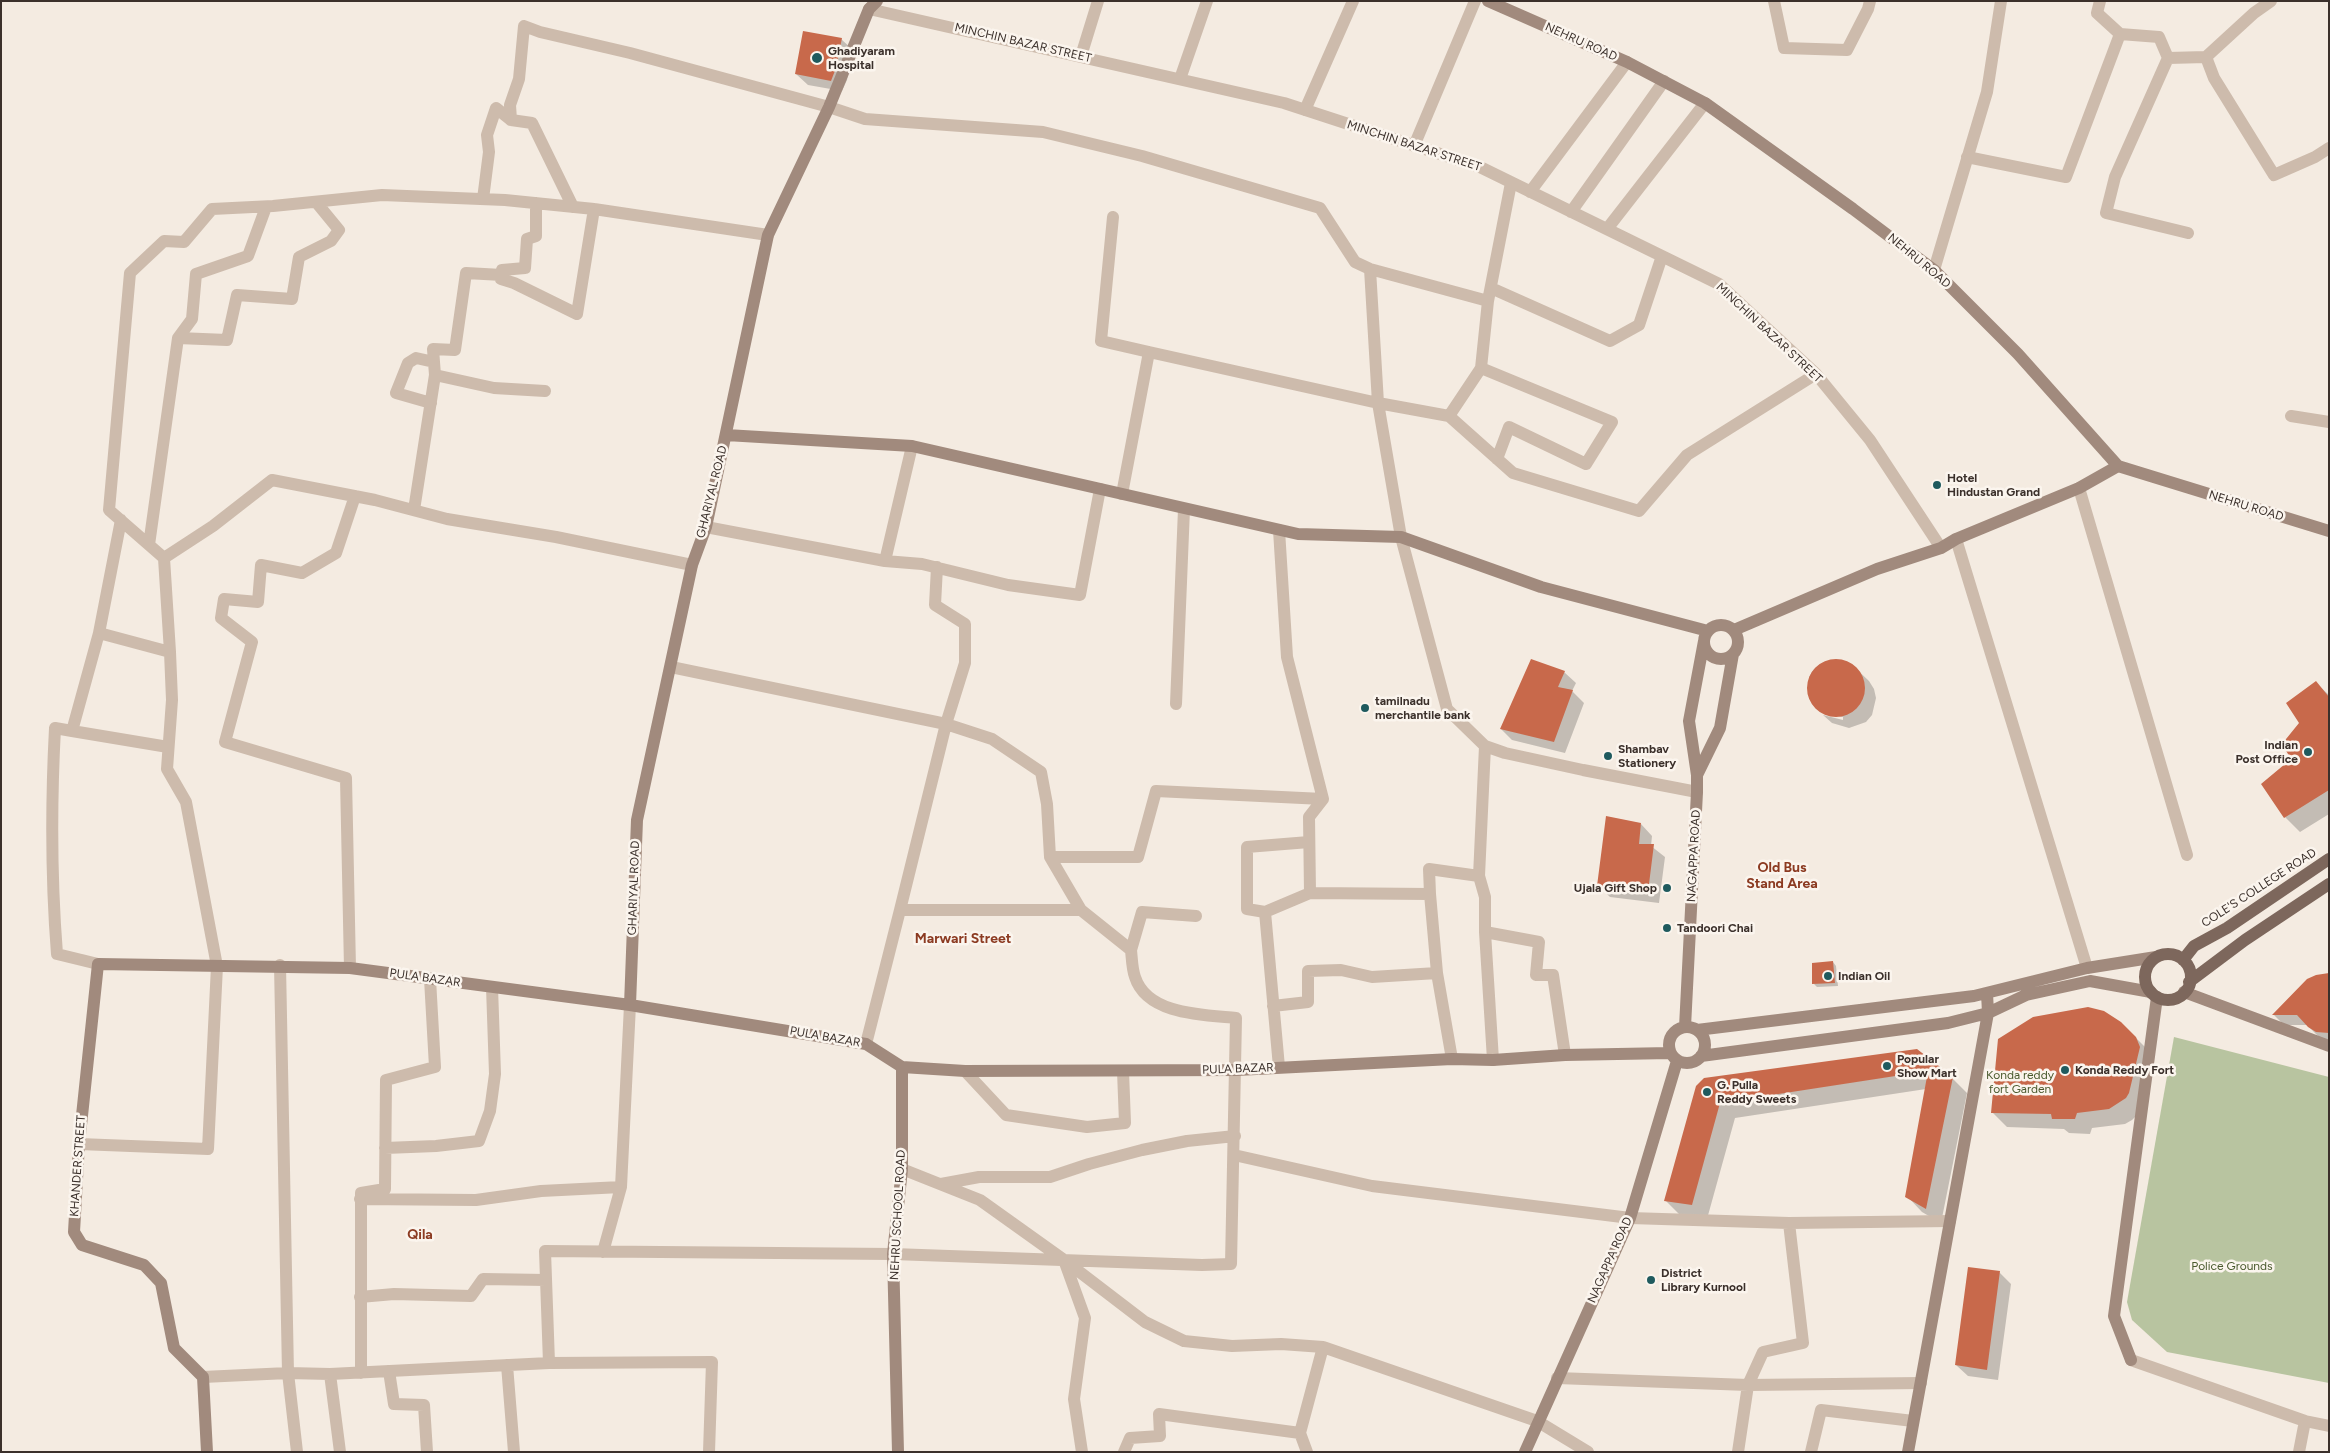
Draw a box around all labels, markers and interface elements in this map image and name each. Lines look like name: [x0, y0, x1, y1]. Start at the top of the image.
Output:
street label: MINCHIN BAZAR STREET: [953, 20, 1093, 66]
street label: NEHRU ROAD: [1543, 20, 1619, 64]
place label: Ghadiyaram Hospital: [828, 44, 895, 72]
marker: Ghadiyaram Hospital: [810, 51, 824, 65]
street label: MINCHIN BAZAR STREET: [1345, 118, 1483, 174]
street label: NEHRU ROAD: [1885, 231, 1953, 291]
street label: MINCHIN BAZAR STREET: [1713, 280, 1825, 386]
street label: GHARIYAL ROAD: [694, 444, 730, 540]
place label: Hotel Hindustan Grand: [1947, 471, 2040, 499]
marker: Hotel Hindustan Grand: [1931, 479, 1943, 491]
street label: NEHRU ROAD: [2207, 488, 2285, 524]
place label: tamilnadu merchantile bank: [1375, 694, 1471, 722]
marker: tamilnadu merchantile bank: [1359, 702, 1371, 714]
place label: Indian Post Office: [2235, 738, 2298, 766]
place label: Shambav Stationery: [1618, 742, 1676, 770]
marker: Indian Post Office: [2302, 746, 2314, 758]
marker: Shambav Stationery: [1602, 750, 1614, 762]
street label: NAGAPPA ROAD: [1684, 809, 1704, 903]
street label: GHARIYAL ROAD: [625, 840, 643, 936]
street label: COLE'S COLLEGE ROAD: [2199, 845, 2319, 931]
district label: Old Bus Stand Area: [1746, 860, 1818, 892]
place label: Ujala Gift Shop: [1574, 881, 1657, 895]
marker: Ujala Gift Shop: [1661, 882, 1673, 894]
place label: Tandoori Chai: [1677, 921, 1753, 935]
marker: Tandoori Chai: [1661, 922, 1673, 934]
district label: Marwari Street: [915, 931, 1011, 947]
street label: PULA BAZAR: [389, 966, 461, 990]
place label: Indian Oil: [1838, 969, 1890, 983]
marker: Indian Oil: [1822, 970, 1834, 982]
street label: PULA BAZAR: [789, 1024, 861, 1050]
place label: Popular Show Mart: [1897, 1052, 1957, 1080]
marker: Popular Show Mart: [1881, 1060, 1893, 1072]
street label: PULA BAZAR: [1202, 1061, 1274, 1077]
place label: Konda Reddy Fort: [2075, 1063, 2174, 1077]
marker: Konda Reddy Fort: [2059, 1064, 2071, 1076]
park label: Konda reddy fort Garden: [1986, 1068, 2054, 1096]
place label: G. Pulla Reddy Sweets: [1717, 1078, 1796, 1106]
marker: G. Pulla Reddy Sweets: [1701, 1086, 1713, 1098]
street label: KHANDER STREET: [67, 1115, 89, 1217]
street label: NEHRU SCHOOL ROAD: [887, 1149, 909, 1281]
street label: NAGAPPA ROAD: [1585, 1215, 1635, 1305]
district label: Qila: [407, 1227, 433, 1243]
park label: Police Grounds: [2191, 1259, 2273, 1273]
place label: District Library Kurnool: [1661, 1266, 1746, 1294]
marker: District Library Kurnool: [1645, 1274, 1657, 1286]

